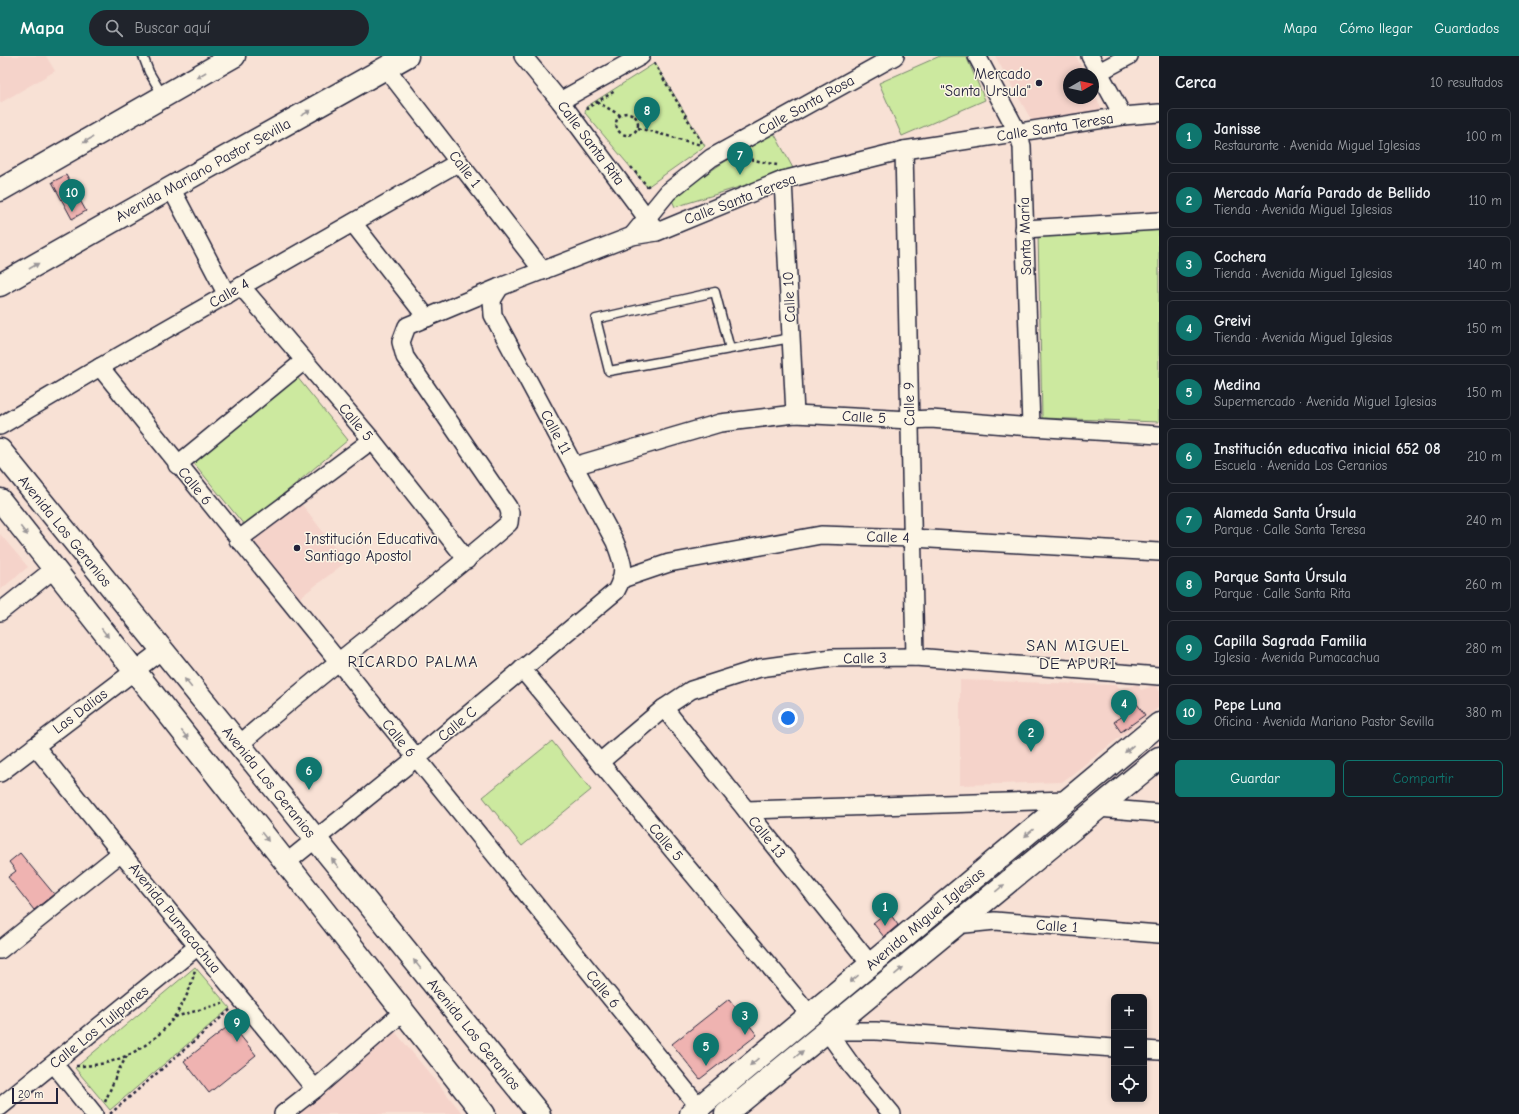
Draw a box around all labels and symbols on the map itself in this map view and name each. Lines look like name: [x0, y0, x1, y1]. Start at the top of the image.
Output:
place label: Mercado "Santa Ursula": [941, 65, 1031, 100]
north arrow: [1063, 68, 1099, 104]
street label: Calle Santa Rosa: [755, 71, 857, 139]
one-way arrow: [195, 72, 206, 79]
marker: Mercado "Santa Ursula": [1034, 78, 1044, 88]
street label: Calle Santa Rita: [553, 97, 629, 189]
pin: 8: [634, 97, 660, 130]
one-way arrow: [300, 109, 311, 116]
street label: Calle Santa Teresa: [995, 109, 1115, 145]
street label: Avenida Mariano Pastor Sevilla: [112, 114, 294, 226]
one-way arrow: [82, 136, 94, 143]
pin: 7: [727, 142, 753, 175]
street label: Calle 1: [445, 147, 485, 191]
street label: Calle Santa Teresa: [682, 169, 798, 229]
pin: 10: [59, 179, 85, 212]
street label: Santa María: [1015, 197, 1035, 275]
one-way arrow: [28, 263, 40, 270]
street label: Calle 10: [779, 271, 799, 323]
street label: Calle 4: [206, 274, 252, 312]
street label: Calle 9: [900, 382, 918, 426]
street label: Calle 5: [335, 399, 377, 445]
street label: Calle 11: [537, 407, 575, 457]
street label: Calle 5: [841, 407, 887, 427]
street label: Calle 6: [174, 463, 216, 509]
street label: Avenida Los Geranios: [14, 472, 116, 590]
one-way arrow: [20, 526, 28, 537]
street label: Calle 4: [866, 527, 910, 547]
place label: Institución Educativa Santiago Apostol: [305, 530, 438, 565]
marker: Institución Educativa Santiago Apostol: [292, 543, 302, 553]
one-way arrow: [100, 628, 109, 639]
district label: SAN MIGUEL DE APURI: [1026, 637, 1130, 673]
street label: Calle 3: [843, 649, 887, 667]
district label: RICARDO PALMA: [347, 653, 479, 671]
one-way arrow: [183, 677, 192, 688]
street label: Las Dalias: [49, 685, 111, 737]
pin: 4: [1111, 690, 1137, 723]
street label: Calle C: [434, 703, 480, 745]
your location: [778, 708, 798, 728]
street label: Calle 6: [378, 715, 420, 761]
pin: 2: [1018, 719, 1044, 752]
street label: Avenida Los Geranios: [218, 723, 320, 841]
one-way arrow: [181, 730, 189, 741]
one-way arrow: [1124, 745, 1134, 754]
pin: 6: [296, 757, 322, 790]
street label: Calle 13: [744, 812, 790, 862]
street label: Calle 5: [645, 819, 687, 865]
one-way arrow: [1024, 828, 1035, 837]
one-way arrow: [261, 832, 270, 843]
one-way arrow: [331, 858, 340, 869]
street label: Avenida Pumacachua: [125, 859, 225, 977]
street label: Avenida Miguel Iglesias: [862, 864, 988, 974]
one-way arrow: [994, 883, 1005, 892]
pin: 1: [872, 893, 898, 926]
street label: Calle 1: [1035, 916, 1079, 936]
one-way arrow: [413, 959, 422, 970]
street label: Calle 6: [582, 966, 624, 1012]
one-way arrow: [894, 966, 905, 975]
one-way arrow: [849, 974, 860, 983]
street label: Avenida Los Geranios: [423, 975, 525, 1093]
street label: Calle Los Tulipanes: [46, 982, 152, 1072]
pin: 3: [732, 1002, 758, 1035]
pin: 9: [224, 1009, 250, 1042]
pin: 5: [693, 1033, 719, 1066]
one-way arrow: [794, 1049, 805, 1058]
one-way arrow: [749, 1057, 759, 1066]
scale bar: [12, 1086, 58, 1105]

